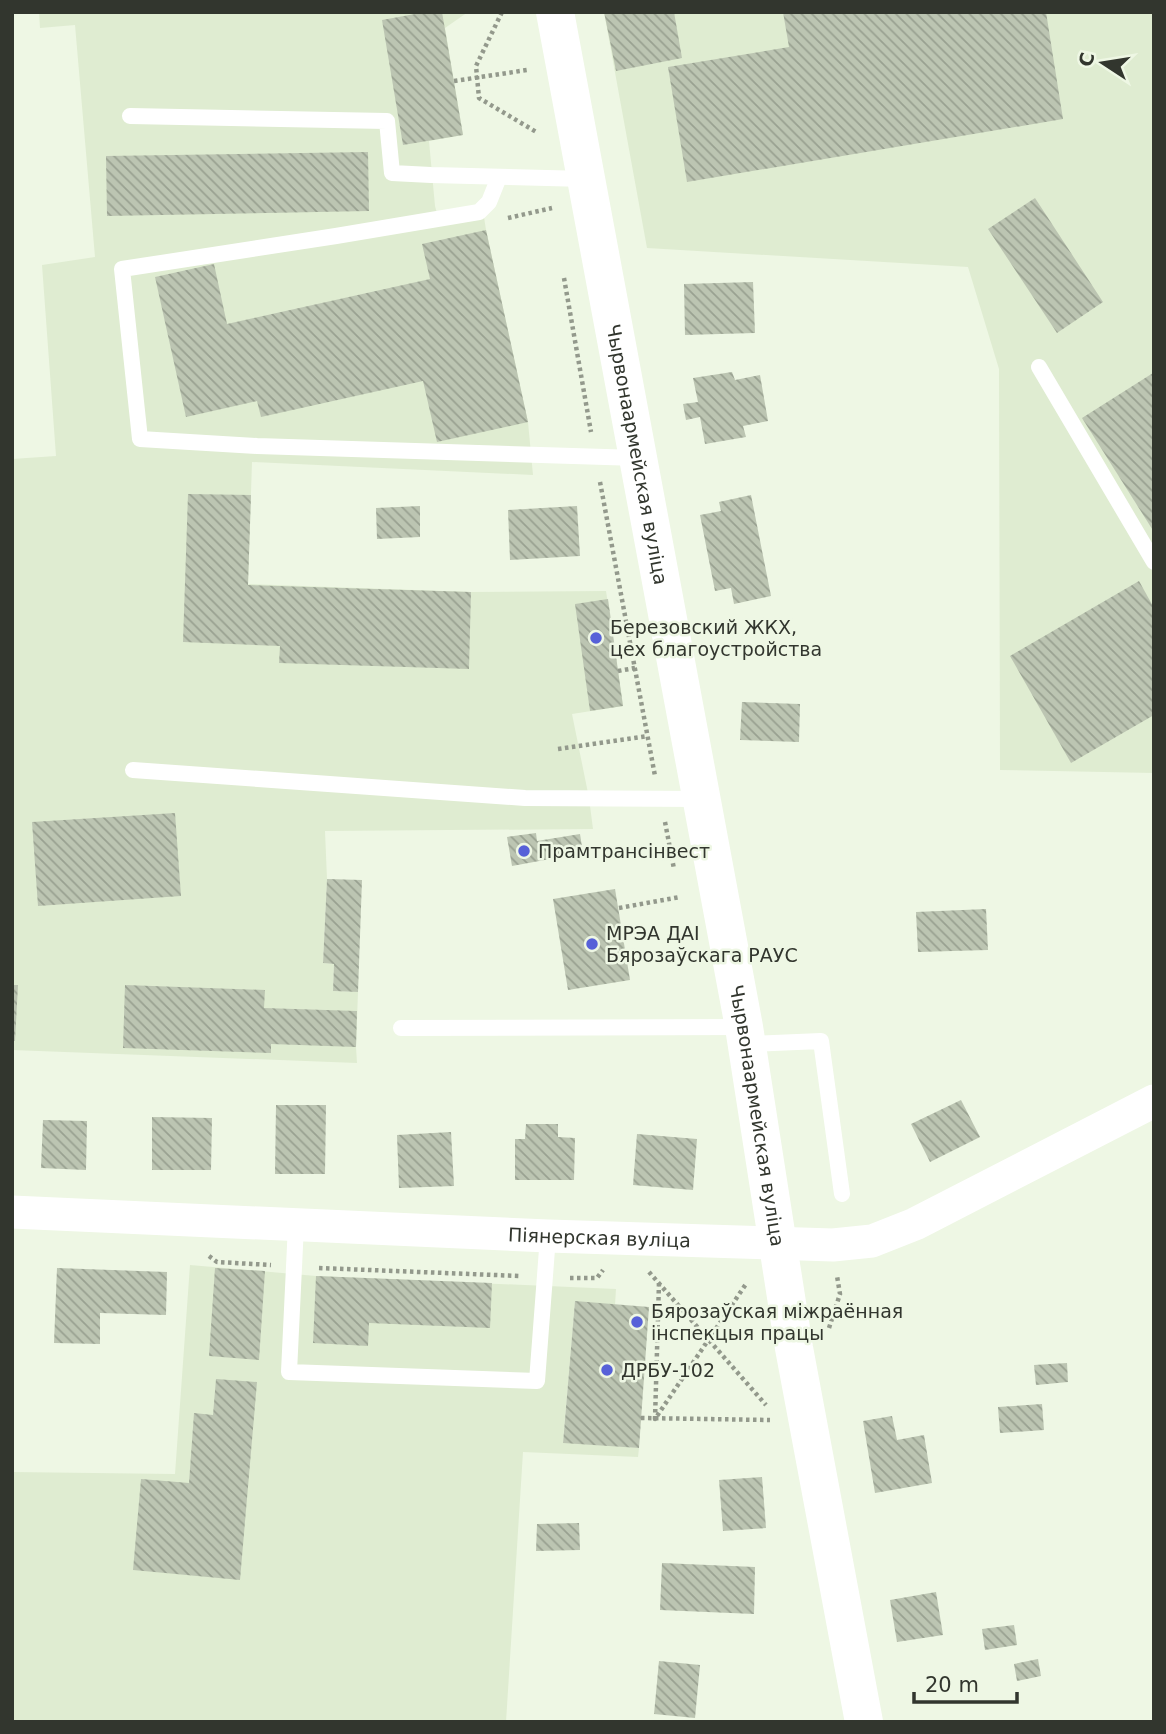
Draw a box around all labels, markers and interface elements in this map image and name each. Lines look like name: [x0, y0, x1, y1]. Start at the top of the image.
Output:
north arrow: [1068, 28, 1138, 98]
text: С: [1074, 50, 1099, 69]
street label: Чырвонаармейская вуліца: [602, 322, 672, 587]
place label: Березовский ЖКХ, цех благоустройства: [610, 616, 822, 660]
marker: Березовский ЖКХ, цех благоустройства: [588, 630, 604, 646]
place label: Прамтрансінвест: [538, 840, 710, 862]
marker: Прамтрансінвест: [516, 843, 532, 859]
place label: МРЭА ДАІ Бярозаўскага РАУС: [606, 922, 798, 966]
marker: МРЭА ДАІ Бярозаўскага РАУС: [584, 936, 600, 952]
street label: Чырвонаармейская вуліца: [725, 983, 789, 1248]
street label: Піянерская вуліца: [508, 1223, 691, 1252]
place label: Бярозаўская міжраённая інспекцыя працы: [651, 1300, 903, 1344]
marker: Бярозаўская міжраённая інспекцыя працы: [629, 1314, 645, 1330]
place label: ДРБУ-102: [621, 1359, 715, 1381]
marker: ДРБУ-102: [599, 1362, 615, 1378]
scale bar: [914, 1660, 1017, 1704]
text: 20 m: [925, 1673, 979, 1697]

